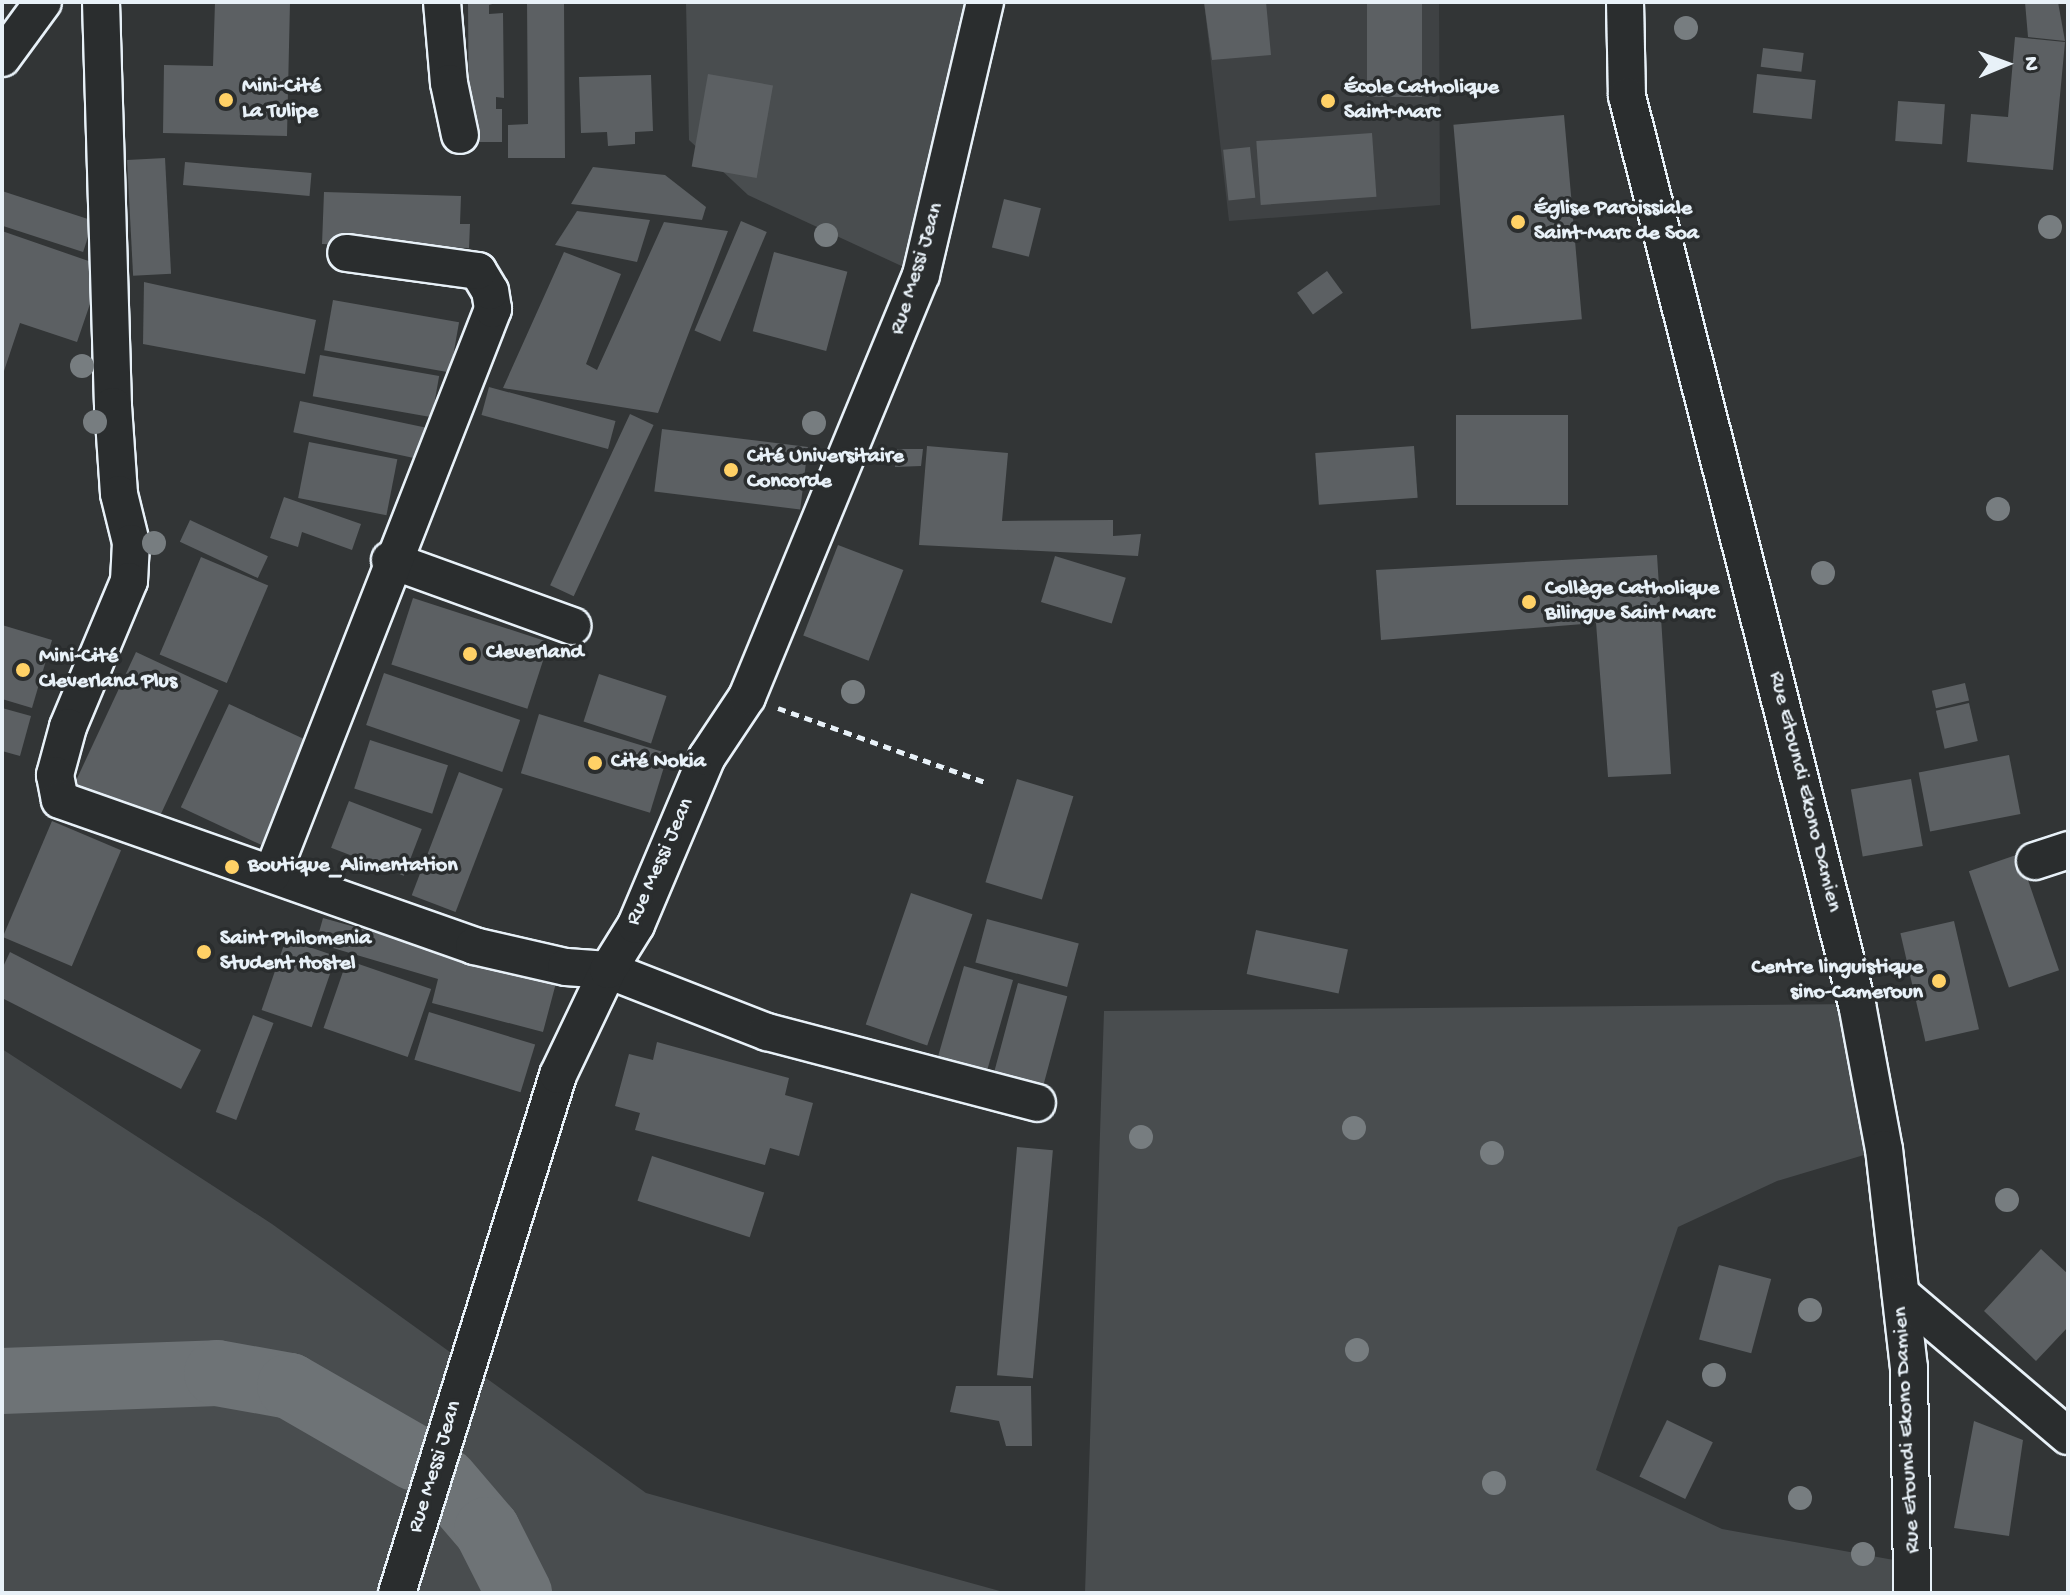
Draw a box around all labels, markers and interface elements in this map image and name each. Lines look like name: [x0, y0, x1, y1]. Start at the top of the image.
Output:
north arrow: [1966, 24, 2046, 104]
text: N: [2017, 56, 2043, 71]
place label: Mini-Cité La Tulipe: [242, 74, 321, 126]
place label: École Catholique Saint-Marc: [1344, 75, 1499, 126]
marker: Mini-Cité La Tulipe: [217, 91, 235, 109]
marker: École Catholique Saint-Marc: [1319, 92, 1337, 110]
place label: Église Paroissiale Saint-Marc de Soa: [1534, 196, 1699, 248]
street label: Rue Messi Jean: [885, 200, 951, 338]
marker: Église Paroissiale Saint-Marc de Soa: [1509, 213, 1527, 231]
place label: Cité Universitaire Concorde: [747, 444, 904, 496]
marker: Cité Universitaire Concorde: [722, 461, 740, 479]
place label: Collège Catholique Bilingue Saint Marc: [1545, 576, 1719, 628]
marker: Collège Catholique Bilingue Saint Marc: [1520, 593, 1538, 611]
place label: Cleverland: [486, 641, 583, 667]
place label: Mini-Cité Cleverland Plus: [39, 644, 177, 696]
marker: Cleverland: [461, 645, 479, 663]
marker: Mini-Cité Cleverland Plus: [14, 661, 32, 679]
street label: Rue Etoundi Ekono Damien: [1761, 669, 1847, 915]
place label: Cité Nokia: [611, 750, 706, 776]
marker: Cité Nokia: [586, 754, 604, 772]
street label: Rue Messi Jean: [621, 794, 701, 930]
place label: Boutique_Alimentation: [248, 854, 458, 880]
marker: Boutique_Alimentation: [223, 858, 241, 876]
place label: Saint Philomenia Student Hostel: [220, 926, 371, 978]
marker: Saint Philomenia Student Hostel: [195, 943, 213, 961]
place label: Centre linguistique sino-Cameroun: [1752, 955, 1923, 1006]
marker: Centre linguistique sino-Cameroun: [1930, 972, 1948, 990]
street label: Rue Etoundi Ekono Damien: [1888, 1306, 1928, 1554]
street label: Rue Messi Jean: [403, 1398, 469, 1536]

